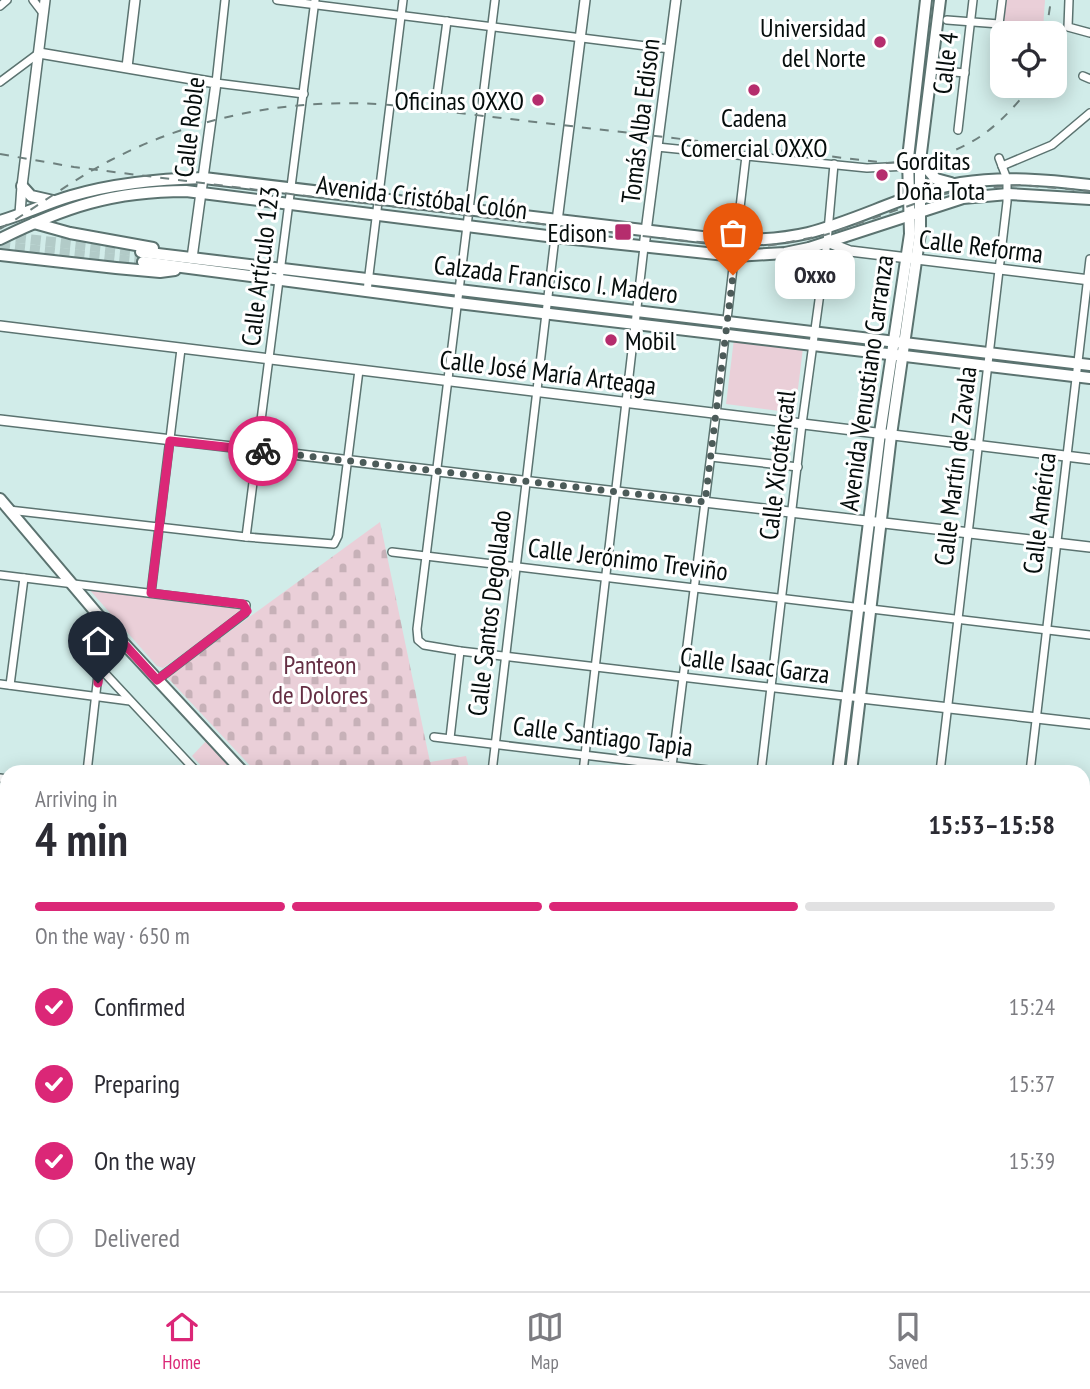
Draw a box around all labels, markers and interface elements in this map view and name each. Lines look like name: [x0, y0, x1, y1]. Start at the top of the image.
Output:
place label: Universidad del Norte: [760, 11, 866, 74]
map controls: [990, 21, 1067, 98]
button: locate: [990, 21, 1067, 98]
street label: Calle 4: [925, 30, 965, 96]
marker: Universidad del Norte: [872, 34, 888, 50]
street label: Tomás Alba Edison: [613, 37, 667, 205]
street label: Calle Roble: [166, 75, 212, 179]
marker: Cadena Comercial OXXO: [746, 82, 762, 98]
place label: Oficinas OXXO: [395, 84, 524, 117]
marker: Oficinas OXXO: [530, 92, 546, 108]
place label: Cadena Comercial OXXO: [681, 101, 827, 164]
place label: Gorditas Doña Tota: [896, 144, 985, 207]
marker: Gorditas Doña Tota: [874, 167, 890, 183]
street label: Avenida Cristóbal Colón: [315, 168, 529, 226]
street label: Calle Artículo 123: [234, 184, 286, 348]
pin: [703, 203, 763, 275]
icon: bag: [714, 214, 752, 252]
place label: Edison: [548, 216, 607, 249]
marker: Edison: [613, 222, 633, 242]
street label: Calle Reforma: [917, 222, 1045, 270]
street label: Calzada Francisco I. Madero: [432, 248, 680, 310]
callout: Oxxo: [775, 250, 856, 300]
street label: Avenida Venustiano Carranza: [832, 253, 900, 513]
text: Oxxo: [794, 260, 836, 289]
place label: Mobil: [625, 324, 676, 357]
marker: Mobil: [603, 332, 619, 348]
street label: Calle José María Arteaga: [438, 342, 658, 402]
street label: Calle Martín de Zavala: [926, 365, 984, 567]
street label: Calle Xicoténcatl: [751, 388, 803, 542]
courier: [228, 416, 298, 486]
icon: bike: [244, 432, 282, 470]
street label: Calle América: [1015, 450, 1063, 576]
street label: Calle Santos Degollado: [460, 508, 518, 718]
street label: Calle Jerónimo Treviño: [526, 530, 730, 588]
pin: [68, 611, 128, 683]
icon: home: [79, 622, 117, 660]
street label: Calle Isaac Garza: [678, 639, 832, 691]
park label: Panteon de Dolores: [272, 648, 368, 711]
street label: Calle Santiago Tapia: [511, 709, 695, 763]
text: Arriving in: [35, 784, 117, 813]
text: 15:53–15:58: [928, 808, 1055, 841]
text: 4 min: [35, 809, 128, 869]
text: On the way · 650 m: [35, 921, 190, 950]
icon: check: [35, 988, 73, 1026]
text: Confirmed: [94, 990, 185, 1023]
text: 15:24: [1009, 992, 1055, 1021]
icon: check: [35, 1065, 73, 1103]
text: Preparing: [94, 1067, 180, 1100]
text: 15:37: [1009, 1069, 1055, 1098]
icon: check: [35, 1142, 73, 1180]
text: On the way: [94, 1144, 196, 1177]
text: 15:39: [1009, 1146, 1055, 1175]
text: Delivered: [94, 1221, 180, 1254]
tab: Home: [162, 1308, 201, 1374]
tab: Map: [526, 1308, 564, 1374]
tab: Saved: [888, 1308, 928, 1374]

